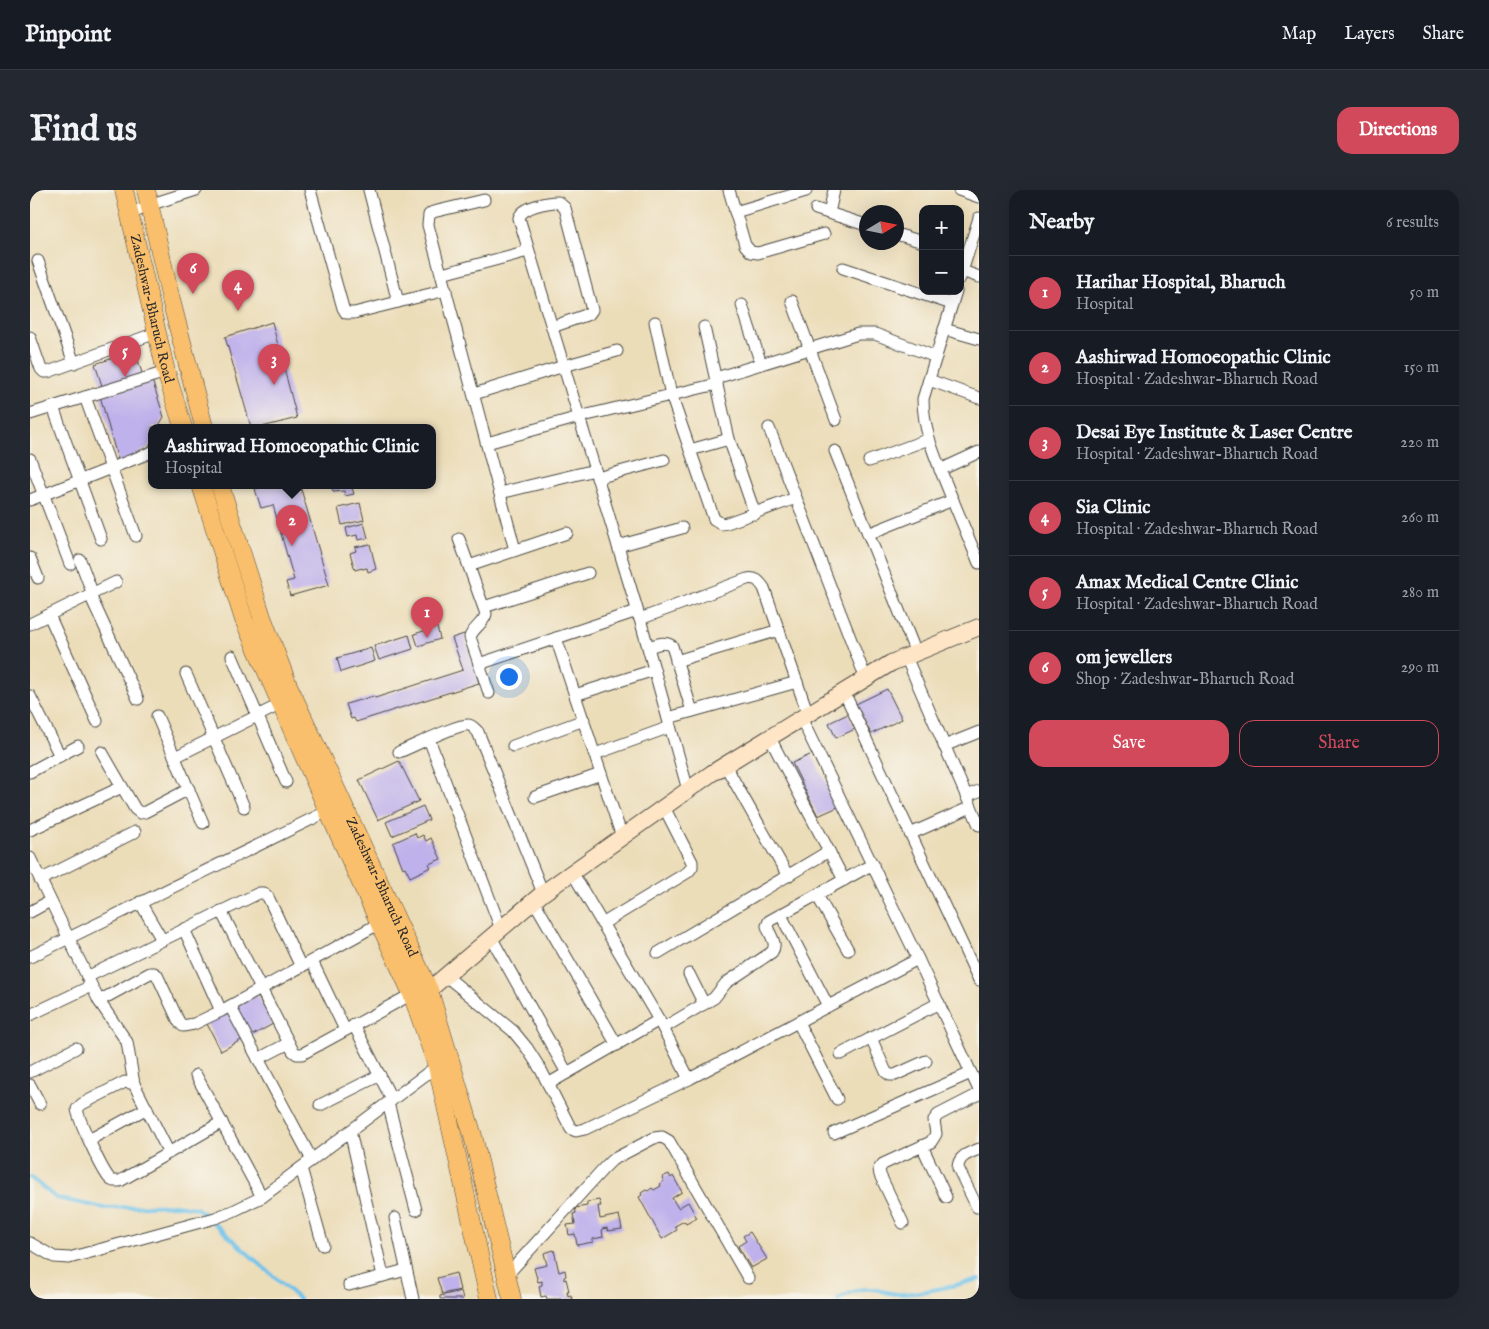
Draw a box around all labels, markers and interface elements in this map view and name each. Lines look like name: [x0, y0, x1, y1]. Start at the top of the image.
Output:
text: Pinpoint: [25, 19, 111, 50]
text: Map: [1282, 23, 1316, 46]
text: Layers: [1344, 23, 1395, 46]
text: Share: [1423, 23, 1464, 46]
button: Directions: [1337, 107, 1459, 154]
text: Find us: [30, 108, 137, 153]
north arrow: [859, 205, 904, 250]
map controls: [919, 205, 964, 295]
button: +: [919, 205, 964, 250]
text: Nearby: [1029, 209, 1094, 236]
text: 6 results: [1386, 213, 1439, 233]
street label: Zadeshwar-Bharuch Road: [126, 233, 178, 386]
button: −: [919, 250, 964, 295]
pin: 6: [177, 253, 209, 294]
pin: 4: [222, 270, 254, 311]
text: Harihar Hospital, Bharuch: [1076, 271, 1286, 295]
text: 1: [1042, 283, 1048, 303]
text: 50 m: [1410, 283, 1439, 303]
text: Hospital: [1076, 295, 1133, 315]
pin: 5: [109, 336, 141, 377]
pin: 3: [258, 344, 290, 385]
text: Aashirwad Homoeopathic Clinic: [1076, 346, 1331, 370]
text: 2: [1041, 358, 1049, 378]
text: 150 m: [1404, 358, 1439, 378]
text: Hospital · Zadeshwar-Bharuch Road: [1076, 370, 1318, 390]
text: Desai Eye Institute & Laser Centre: [1076, 421, 1353, 445]
popup: [148, 424, 436, 489]
text: 3: [1042, 433, 1048, 453]
text: 220 m: [1400, 433, 1439, 453]
text: Aashirwad Homoeopathic Clinic: [165, 435, 419, 459]
text: Hospital · Zadeshwar-Bharuch Road: [1076, 445, 1318, 465]
text: Hospital: [165, 459, 222, 479]
text: Sia Clinic: [1076, 496, 1150, 520]
pin: 2: [276, 505, 308, 546]
text: 4: [1041, 508, 1049, 528]
text: 260 m: [1401, 508, 1439, 528]
text: Hospital · Zadeshwar-Bharuch Road: [1076, 520, 1318, 540]
text: Amax Medical Centre Clinic: [1076, 571, 1298, 595]
text: 5: [1042, 583, 1048, 603]
text: 280 m: [1402, 583, 1439, 603]
text: Hospital · Zadeshwar-Bharuch Road: [1076, 595, 1318, 615]
pin: 1: [411, 597, 443, 638]
text: om jewellers: [1076, 646, 1172, 670]
text: 6: [1042, 658, 1048, 678]
text: 290 m: [1401, 658, 1439, 678]
your location: [496, 664, 522, 690]
text: Shop · Zadeshwar-Bharuch Road: [1076, 670, 1294, 690]
button: Save: [1029, 720, 1229, 767]
button: Share: [1239, 720, 1439, 767]
street label: Zadeshwar-Bharuch Road: [341, 814, 422, 960]

